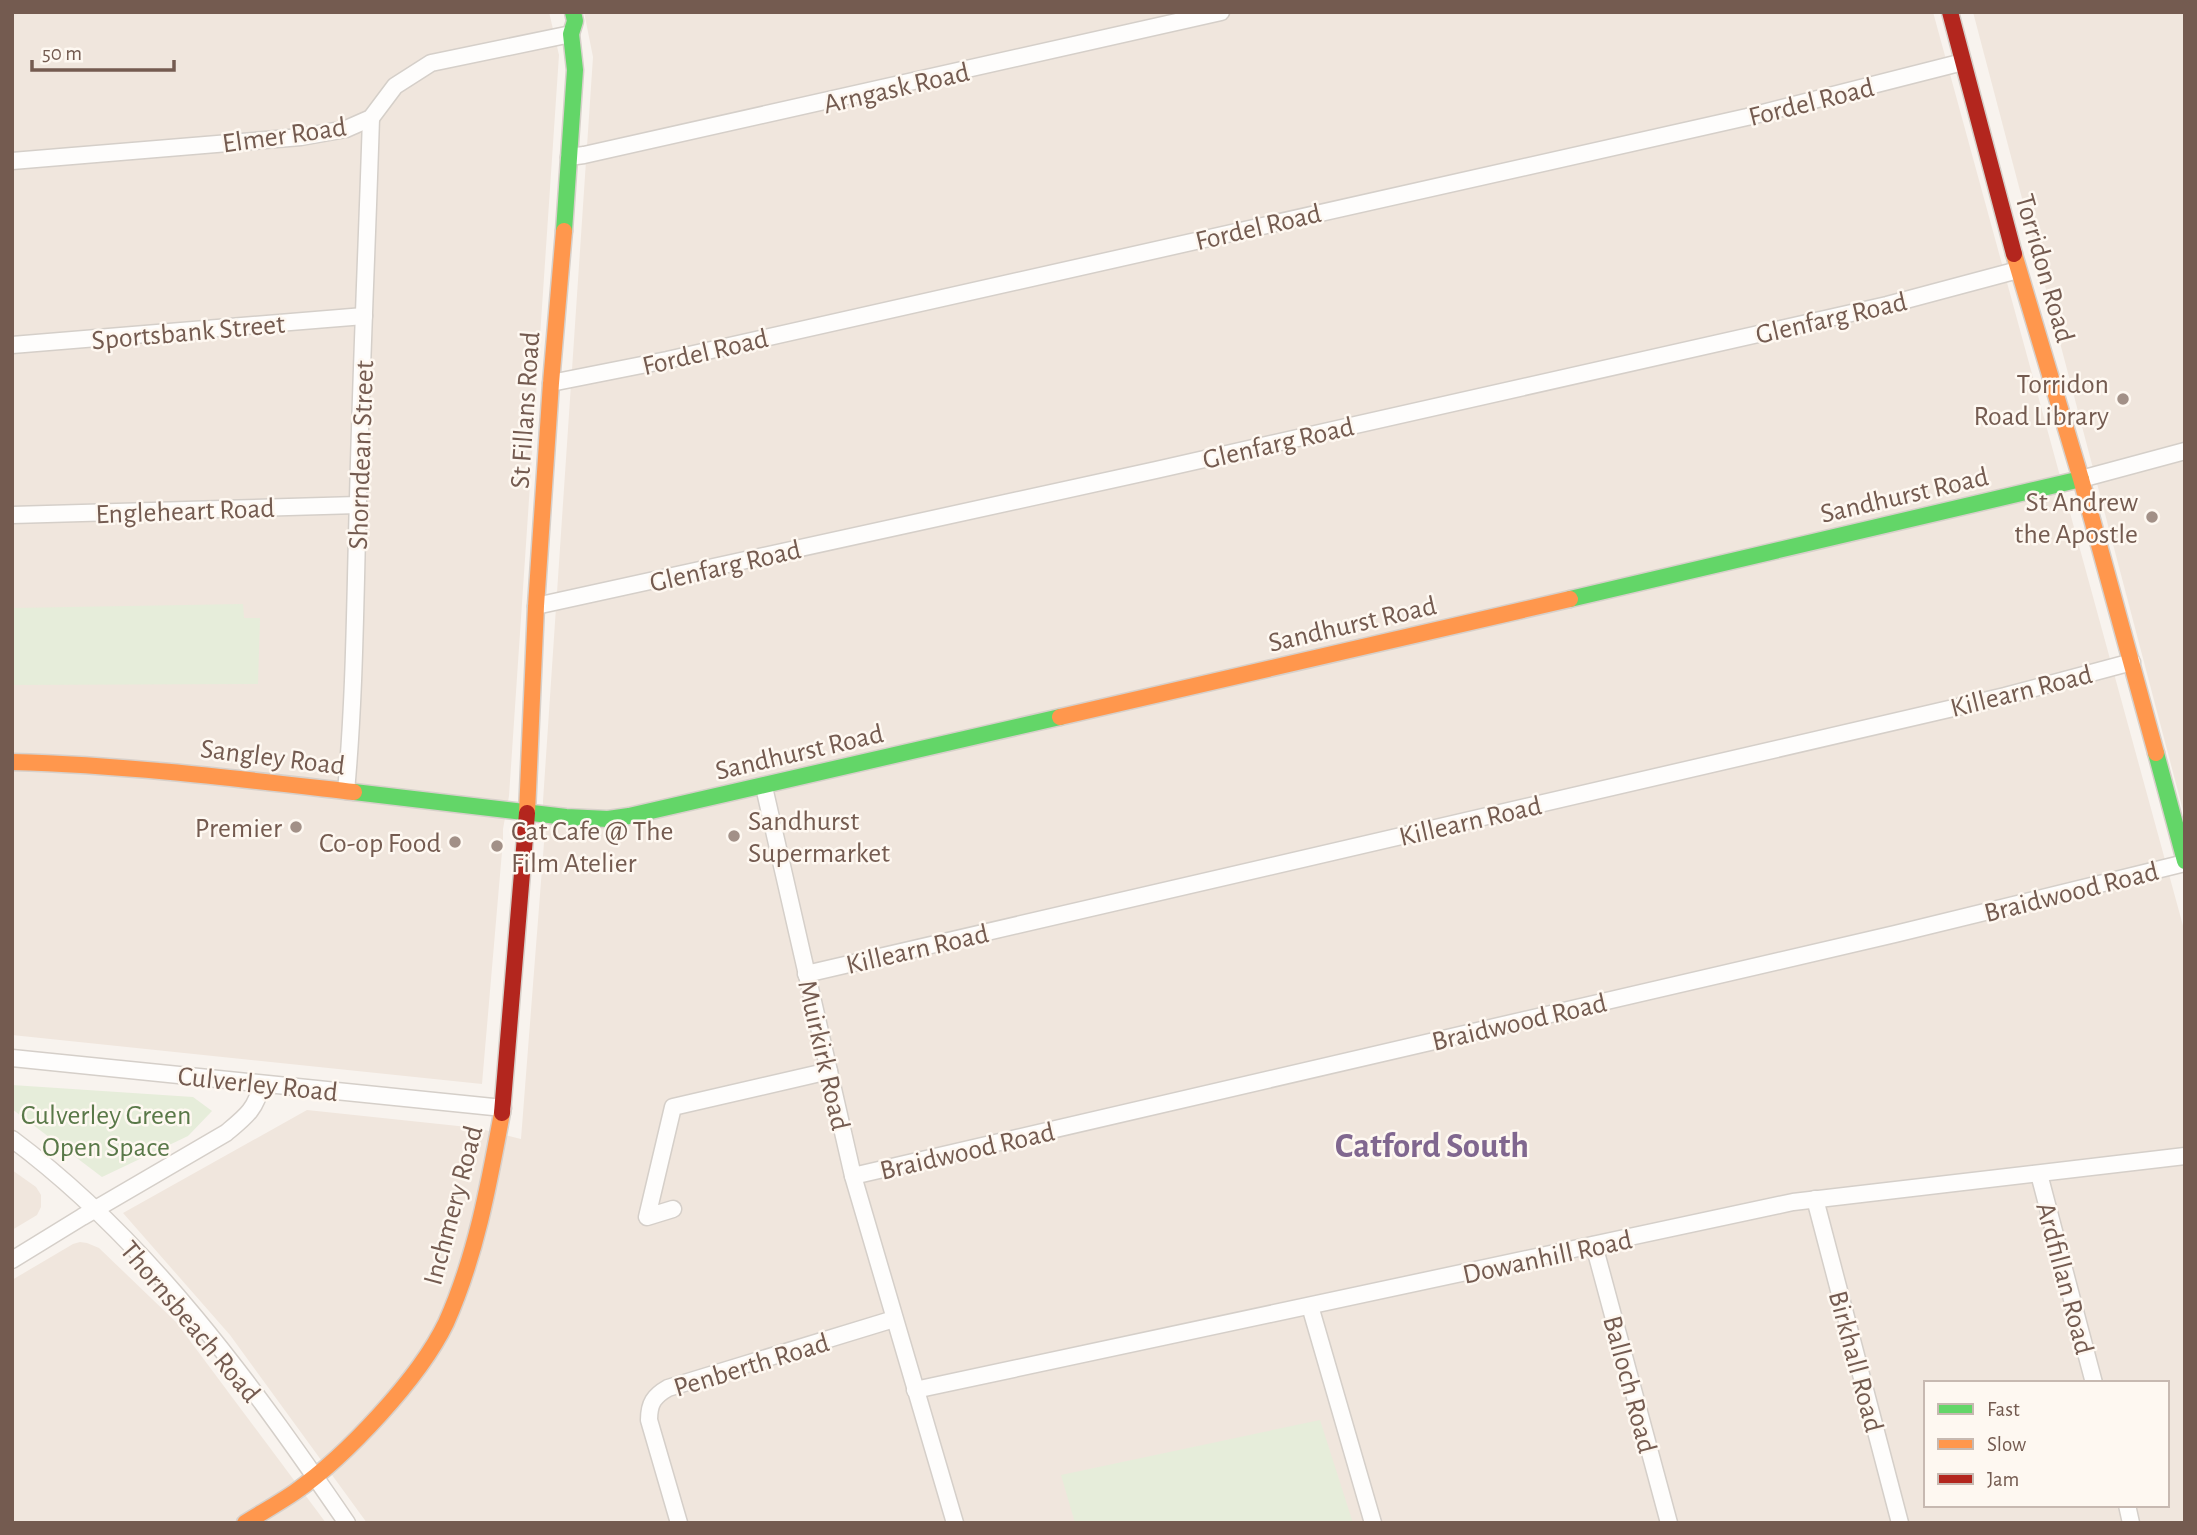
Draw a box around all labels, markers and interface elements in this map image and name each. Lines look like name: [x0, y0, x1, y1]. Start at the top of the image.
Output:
scale bar: [32, 28, 173, 72]
text: 50 m: [42, 43, 82, 64]
street label: Arngask Road: [821, 59, 972, 119]
street label: Fordel Road: [1746, 74, 1877, 132]
street label: Elmer Road: [220, 113, 348, 159]
street label: Torridon Road: [2010, 191, 2079, 346]
street label: Fordel Road: [1193, 200, 1324, 256]
street label: Glenfarg Road: [1753, 288, 1910, 350]
street label: Sportsbank Street: [90, 311, 286, 355]
street label: Fordel Road: [640, 325, 771, 381]
street label: St Fillans Road: [507, 331, 545, 490]
street label: Shorndean Street: [345, 360, 379, 550]
place label: Torridon Road Library: [1973, 371, 2109, 431]
marker: Torridon Road Library: [2115, 391, 2131, 407]
street label: Glenfarg Road: [1200, 413, 1357, 475]
street label: Sandhurst Road: [1818, 463, 1991, 529]
place label: St Andrew the Apostle: [2014, 489, 2138, 549]
street label: Engleheart Road: [95, 495, 275, 529]
marker: St Andrew the Apostle: [2144, 509, 2160, 525]
street label: Glenfarg Road: [647, 536, 804, 598]
street label: Sandhurst Road: [1266, 592, 1439, 658]
street label: Killearn Road: [1948, 661, 2095, 723]
street label: Sandhurst Road: [713, 720, 886, 786]
street label: Sangley Road: [199, 735, 347, 781]
street label: Killearn Road: [1397, 792, 1544, 852]
place label: Sandhurst Supermarket: [748, 808, 890, 868]
place label: Premier: [195, 815, 282, 843]
place label: Cat Cafe @ The Film Atelier: [511, 818, 673, 878]
marker: Premier: [288, 819, 304, 835]
marker: Sandhurst Supermarket: [726, 828, 742, 844]
place label: Co-op Food: [319, 830, 441, 858]
marker: Co-op Food: [447, 834, 463, 850]
marker: Cat Cafe @ The Film Atelier: [489, 838, 505, 854]
street label: Braidwood Road: [1981, 858, 2161, 928]
street label: Killearn Road: [844, 920, 991, 980]
street label: Muirkirk Road: [792, 978, 854, 1133]
street label: Braidwood Road: [1429, 989, 1610, 1057]
street label: Culverley Road: [176, 1063, 339, 1107]
park label: Culverley Green Open Space: [21, 1102, 191, 1162]
street label: Braidwood Road: [877, 1118, 1058, 1186]
street label: Inchmery Road: [419, 1123, 489, 1288]
district label: Catford South: [1335, 1129, 1529, 1164]
street label: Ardfillan Road: [2030, 1199, 2098, 1358]
street label: Dowanhill Road: [1460, 1226, 1635, 1290]
street label: Thornsbeach Road: [114, 1236, 265, 1408]
street label: Birkhall Road: [1823, 1288, 1887, 1435]
street label: Balloch Road: [1597, 1313, 1661, 1456]
street label: Penberth Road: [671, 1329, 833, 1403]
legend: [1924, 1381, 2169, 1507]
text: Fast: [1987, 1399, 2020, 1420]
text: Slow: [1987, 1434, 2026, 1455]
text: Jam: [1987, 1469, 2019, 1490]

